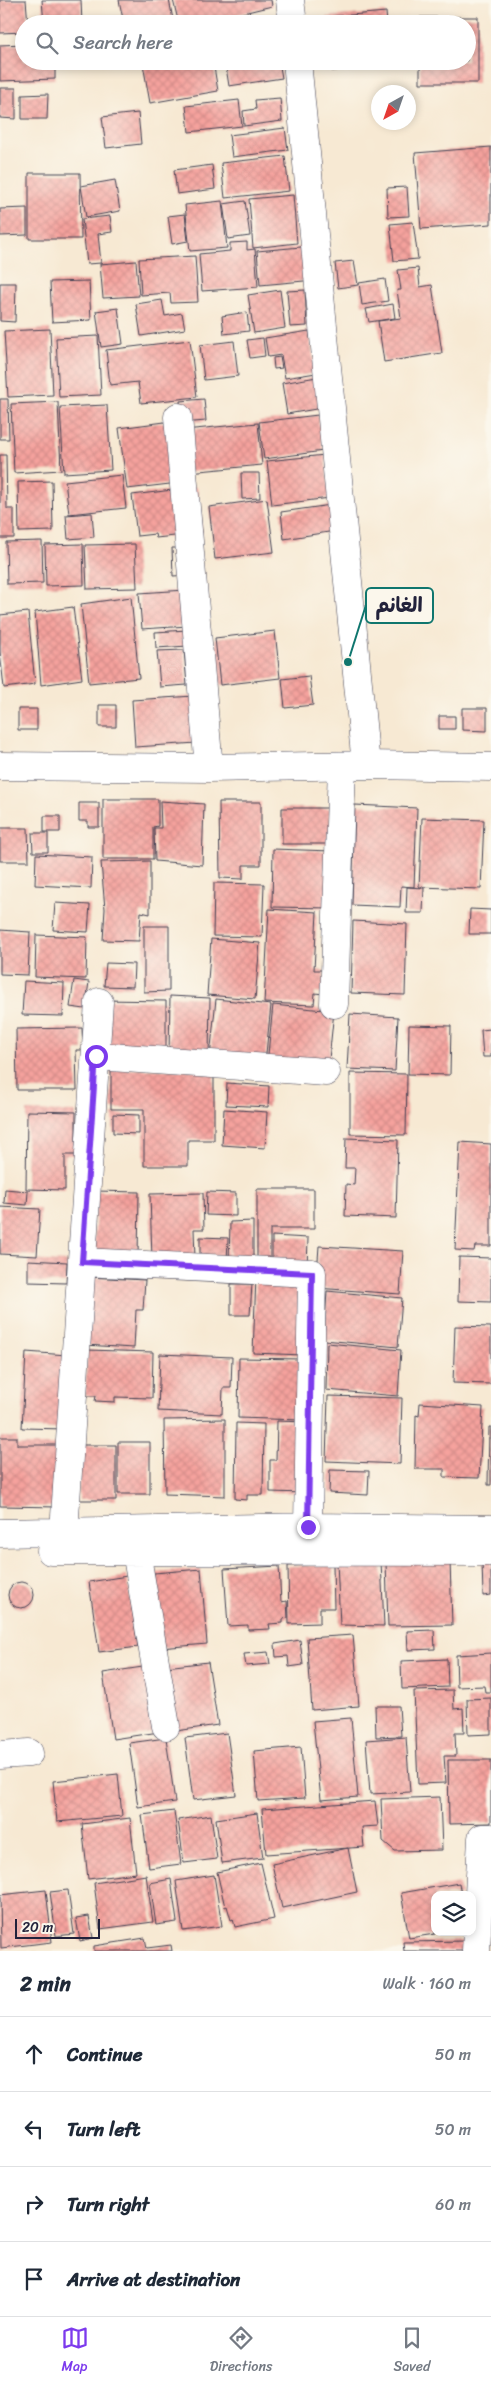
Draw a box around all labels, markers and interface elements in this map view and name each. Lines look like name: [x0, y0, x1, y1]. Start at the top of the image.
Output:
search box: [15, 15, 476, 70]
text: Search here: [73, 26, 173, 59]
icon: search: [33, 29, 61, 57]
north arrow: [371, 85, 416, 130]
callout: الغانم: [366, 588, 433, 623]
text: الغانم: [375, 588, 423, 623]
route start: [85, 1045, 108, 1068]
route end: [297, 1516, 320, 1539]
map controls: [431, 1891, 476, 1936]
button: layers: [431, 1891, 476, 1936]
text: 20 m: [22, 1915, 53, 1940]
scale bar: [15, 1916, 100, 1939]
text: 2 min: [20, 1965, 71, 2003]
text: Walk · 160 m: [382, 1969, 471, 1998]
text: Continue: [67, 2038, 143, 2071]
icon: ahead: [20, 2040, 48, 2068]
text: 50 m: [435, 2040, 471, 2069]
text: Turn left: [67, 2113, 140, 2146]
icon: left: [20, 2115, 48, 2143]
text: 50 m: [435, 2115, 471, 2144]
text: Turn right: [67, 2188, 149, 2221]
icon: right: [20, 2190, 48, 2218]
text: 60 m: [435, 2190, 471, 2219]
text: Arrive at destination: [67, 2263, 240, 2296]
icon: arrive: [20, 2265, 48, 2293]
tab: Map: [61, 2324, 89, 2379]
tab: Directions: [210, 2324, 272, 2379]
tab: Saved: [394, 2324, 430, 2379]

